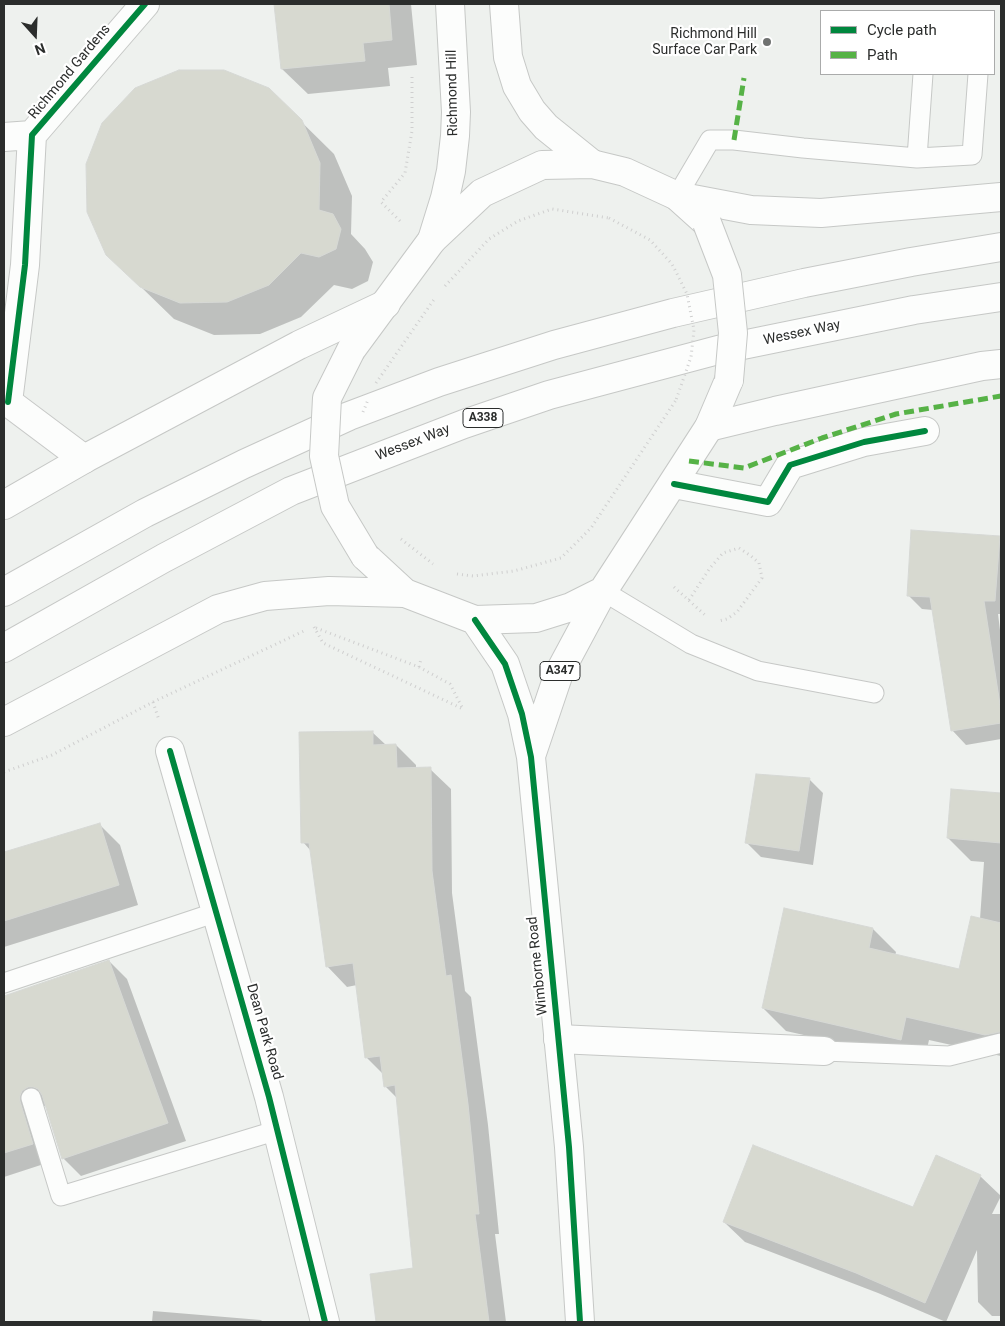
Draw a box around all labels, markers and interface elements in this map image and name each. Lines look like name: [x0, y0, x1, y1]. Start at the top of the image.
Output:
north arrow: [10, 10, 60, 60]
legend: [820, 10, 995, 75]
street label: Richmond Gardens: [25, 21, 115, 123]
text: Cycle path: [867, 21, 937, 39]
place label: Richmond Hill Surface Car Park: [652, 26, 757, 58]
marker: Richmond Hill Surface Car Park: [761, 36, 773, 48]
text: N: [33, 40, 48, 58]
text: Path: [867, 46, 898, 64]
street label: Richmond Hill: [444, 50, 462, 136]
street label: Wessex Way: [762, 317, 842, 349]
road number: A338: [463, 408, 503, 428]
street label: Wessex Way: [373, 421, 453, 465]
road number: A347: [540, 661, 580, 680]
street label: Wimborne Road: [524, 916, 552, 1016]
street label: Dean Park Road: [242, 982, 286, 1082]

